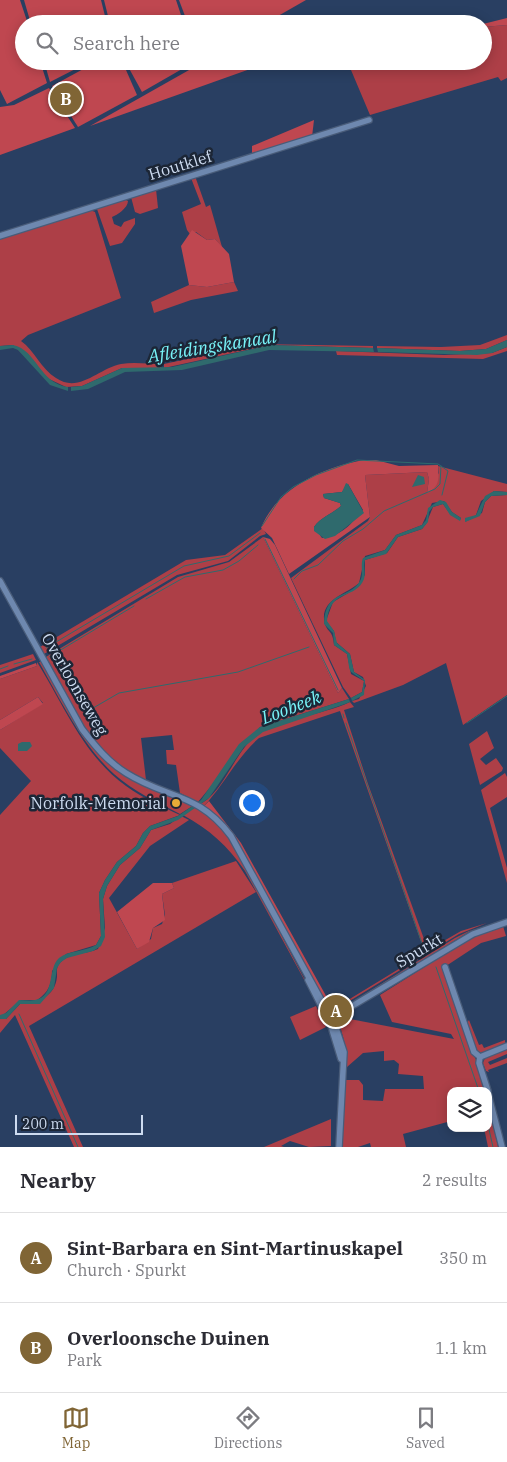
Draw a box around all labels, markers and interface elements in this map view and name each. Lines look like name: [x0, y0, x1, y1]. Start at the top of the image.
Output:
search box: [15, 15, 492, 70]
icon: search: [33, 29, 61, 57]
text: Search here: [73, 31, 180, 55]
pin: B: [50, 80, 82, 118]
street label: Houtklef: [146, 145, 216, 184]
water label: Afleidingskanaal: [145, 324, 279, 368]
street label: Overloonseweg: [38, 629, 113, 739]
water label: Loobeek: [257, 685, 325, 729]
your location: [239, 790, 265, 816]
place label: Norfolk-Memorial: [31, 793, 166, 813]
marker: Norfolk-Memorial: [170, 797, 182, 809]
street label: Spurkt: [392, 928, 446, 972]
pin: A: [320, 992, 352, 1030]
map controls: [447, 1087, 492, 1132]
button: layers: [447, 1087, 492, 1132]
scale bar: [15, 1112, 142, 1135]
text: 200 m: [22, 1115, 64, 1133]
text: Nearby: [20, 1166, 96, 1194]
text: 2 results: [422, 1170, 487, 1190]
text: Sint-Barbara en Sint-Martinuskapel: [67, 1236, 403, 1260]
text: A: [30, 1248, 42, 1268]
text: 350 m: [439, 1248, 487, 1268]
text: Church · Spurkt: [67, 1260, 186, 1280]
text: Overloonsche Duinen: [67, 1326, 270, 1350]
text: B: [30, 1338, 42, 1358]
text: 1.1 km: [435, 1338, 487, 1358]
text: Park: [67, 1350, 102, 1370]
tab: Map: [62, 1404, 90, 1452]
tab: Directions: [214, 1404, 282, 1452]
tab: Saved: [406, 1404, 445, 1452]

